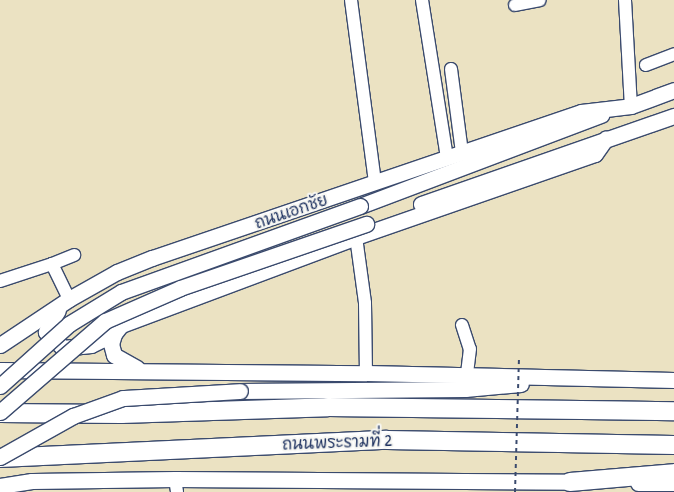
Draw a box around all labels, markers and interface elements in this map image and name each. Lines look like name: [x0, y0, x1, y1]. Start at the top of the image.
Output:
street label: ถนนเอกชัย: [252, 190, 330, 232]
street label: ถนนพระรามที่ 2: [282, 430, 392, 454]

